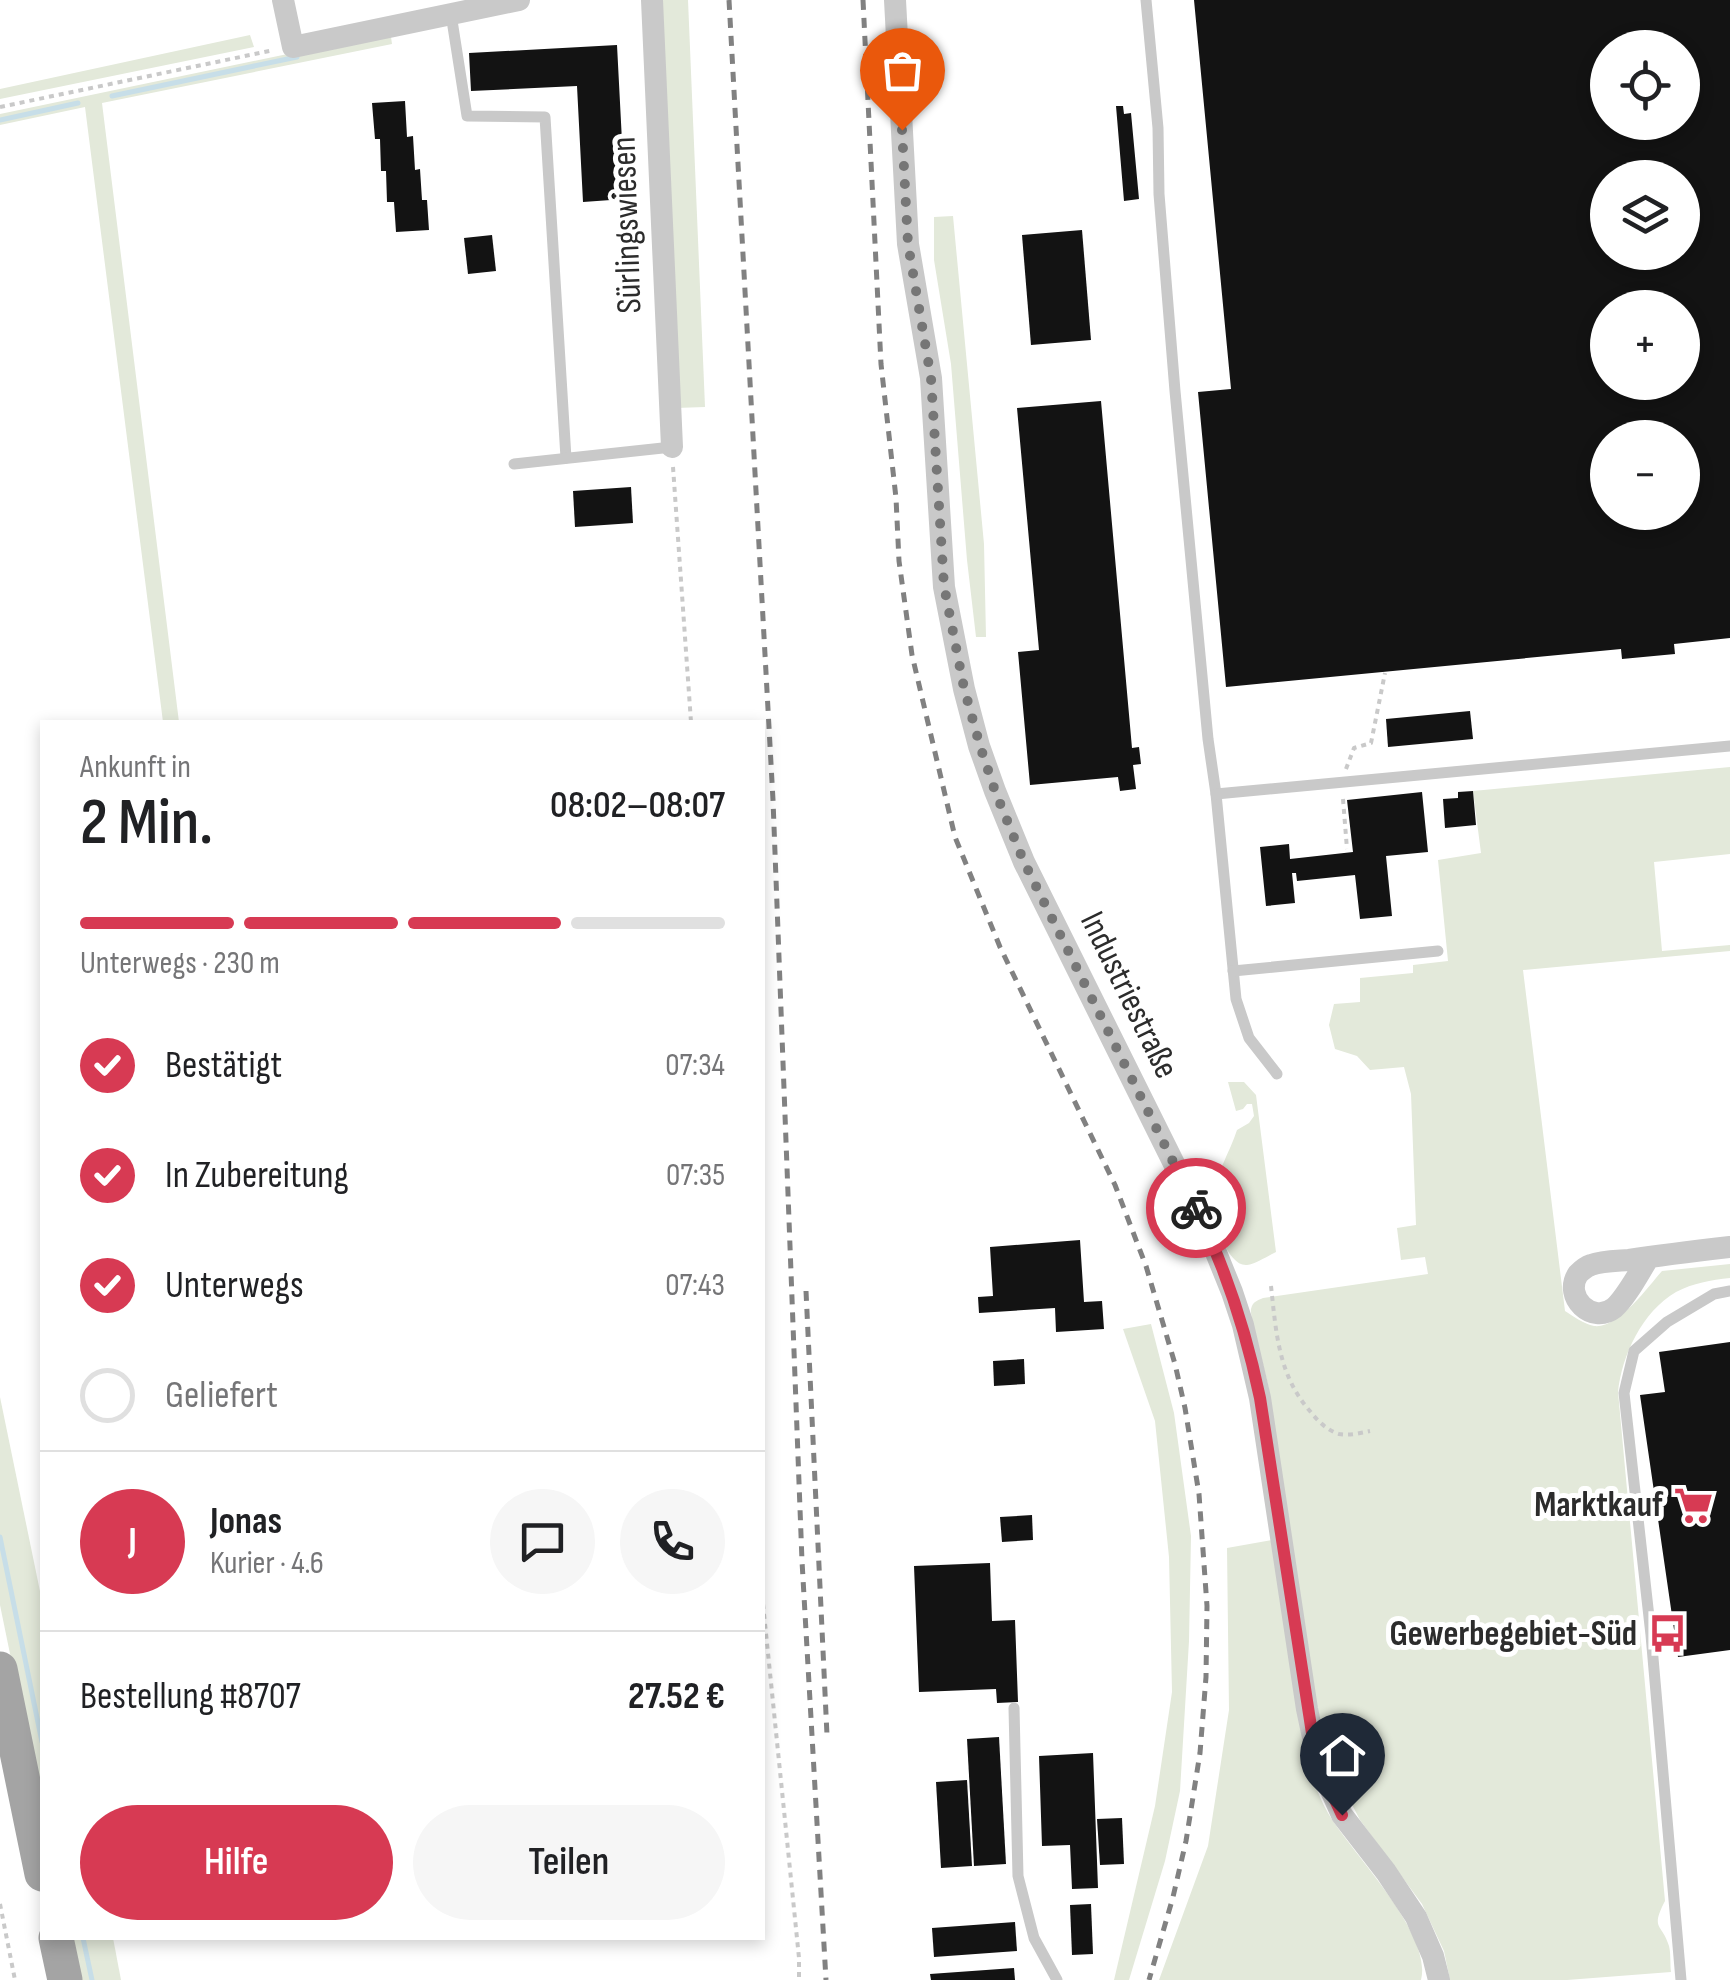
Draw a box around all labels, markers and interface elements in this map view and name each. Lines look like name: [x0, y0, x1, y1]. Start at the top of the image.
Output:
pin: [860, 28, 945, 131]
map controls: [1590, 30, 1700, 530]
button: locate: [1590, 30, 1700, 140]
icon: bag: [875, 43, 930, 98]
street label: Sürlingswiesen: [602, 136, 652, 314]
button: layers: [1590, 160, 1700, 270]
button: +: [1590, 290, 1700, 400]
button: −: [1590, 420, 1700, 530]
text: Ankunft in: [80, 748, 191, 787]
text: 08:02–08:07: [550, 783, 725, 828]
text: 2 Min.: [80, 785, 213, 863]
street label: Industriestraße: [1070, 905, 1188, 1085]
text: Unterwegs · 230 m: [80, 944, 280, 983]
icon: check: [80, 1038, 135, 1093]
text: Bestätigt: [165, 1043, 282, 1088]
text: 07:34: [665, 1046, 725, 1085]
icon: check: [80, 1148, 135, 1203]
text: In Zubereitung: [165, 1153, 349, 1198]
text: 07:35: [666, 1156, 725, 1195]
courier: [1146, 1158, 1246, 1258]
icon: bike: [1169, 1181, 1224, 1236]
icon: check: [80, 1258, 135, 1313]
text: Unterwegs: [165, 1263, 304, 1308]
text: 07:43: [665, 1266, 725, 1305]
text: Geliefert: [165, 1373, 278, 1418]
place label: Marktkauf: [1534, 1484, 1664, 1527]
supermarket icon: Marktkauf: [1672, 1484, 1714, 1526]
button: chat: [490, 1489, 595, 1594]
button: phone: [620, 1489, 725, 1594]
text: Jonas: [210, 1499, 282, 1544]
text: J: [128, 1519, 137, 1564]
text: Kurier · 4.6: [210, 1544, 324, 1583]
place label: Gewerbegebiet-Süd: [1389, 1613, 1637, 1656]
bus stop icon: Gewerbegebiet-Süd: [1646, 1613, 1688, 1655]
text: Bestellung #8707: [80, 1674, 301, 1719]
text: 27.52 €: [628, 1674, 725, 1719]
pin: [1300, 1713, 1385, 1816]
icon: home: [1315, 1728, 1370, 1783]
button: Hilfe: [80, 1805, 393, 1920]
button: Teilen: [413, 1805, 725, 1920]

